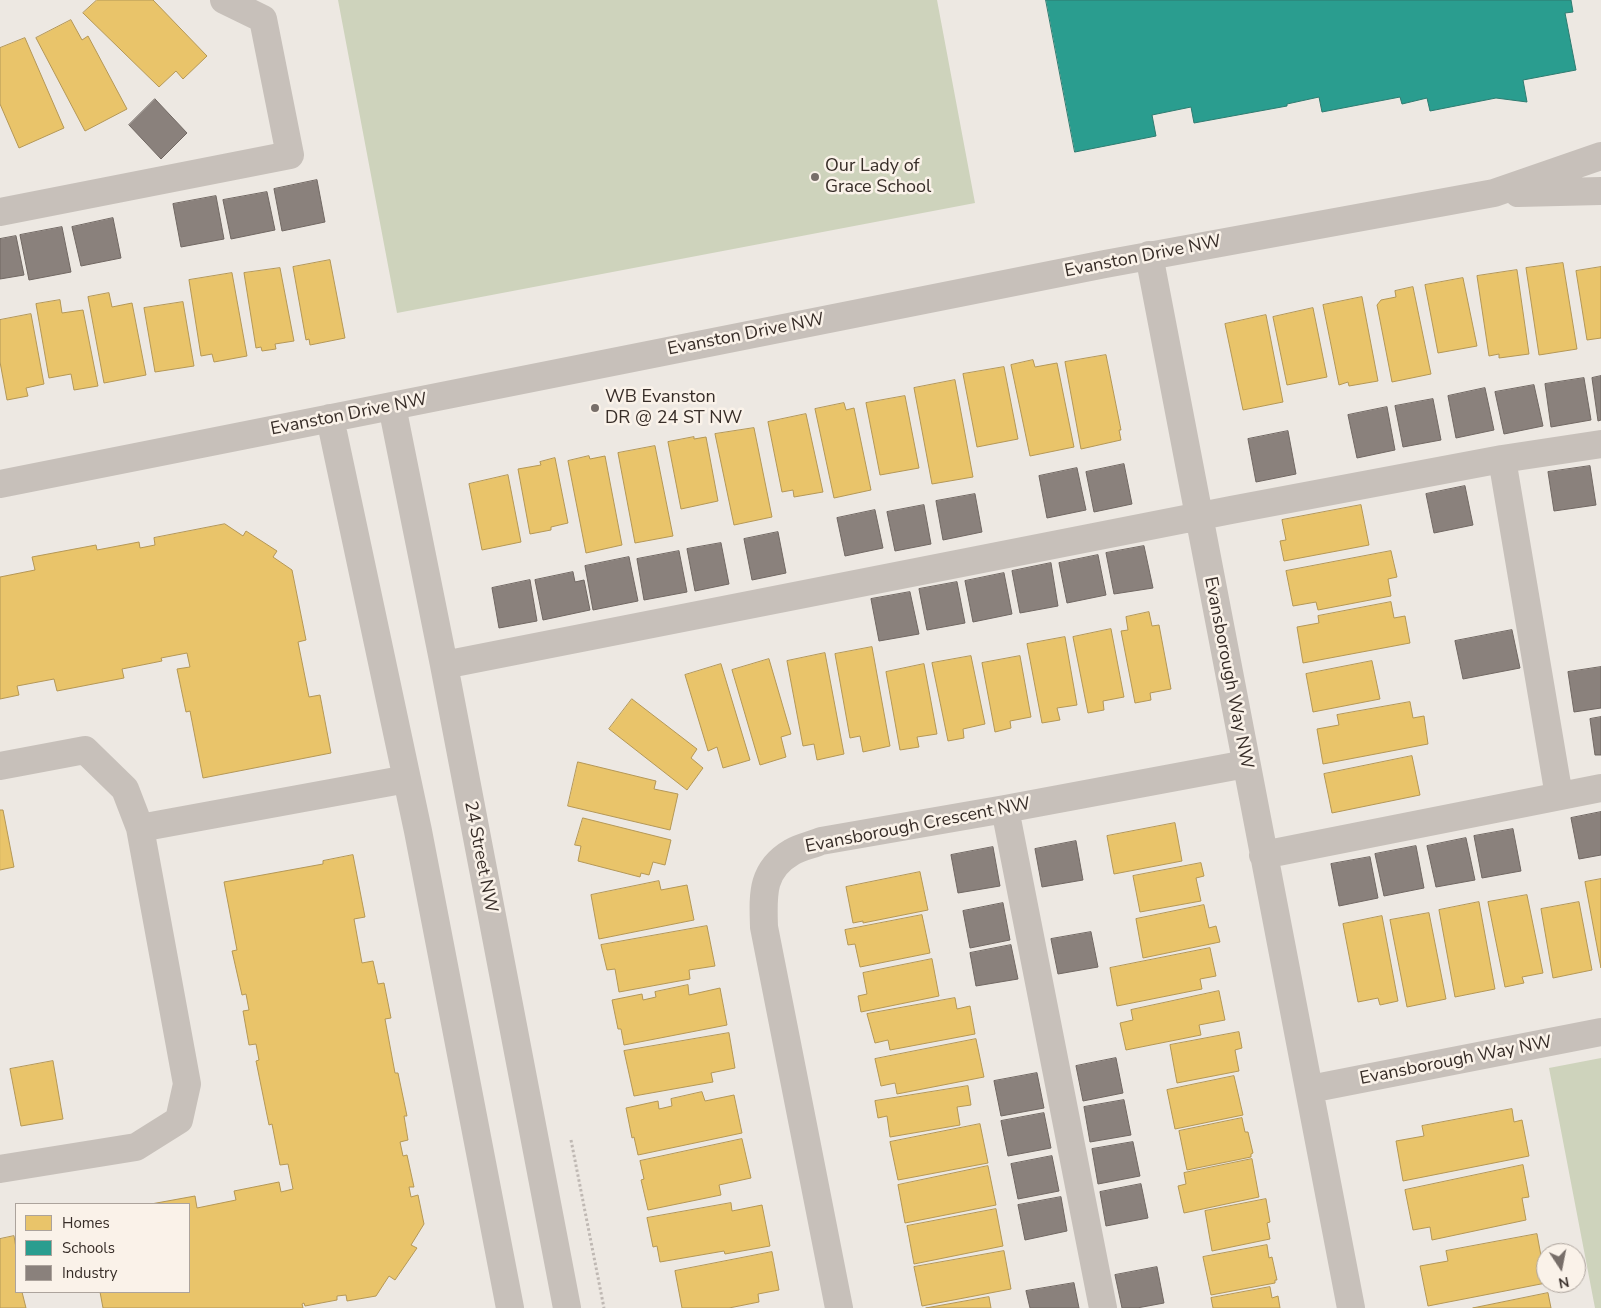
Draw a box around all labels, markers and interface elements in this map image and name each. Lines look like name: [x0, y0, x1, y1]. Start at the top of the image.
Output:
place label: Our Lady of Grace School: [825, 156, 931, 198]
marker: Our Lady of Grace School: [809, 171, 821, 183]
street label: Evanston Drive NW: [1063, 231, 1223, 283]
street label: Evanston Drive NW: [666, 309, 826, 361]
place label: WB Evanston DR @ 24 ST NW: [605, 387, 742, 429]
street label: Evanston Drive NW: [269, 389, 429, 441]
marker: WB Evanston DR @ 24 ST NW: [589, 402, 601, 414]
street label: Evansborough Way NW: [1199, 575, 1257, 771]
street label: Evansborough Crescent NW: [804, 794, 1032, 858]
street label: 24 Street NW: [459, 799, 501, 915]
street label: Evansborough Way NW: [1358, 1032, 1554, 1090]
legend: [15, 1203, 190, 1293]
text: Homes: [62, 1213, 110, 1233]
text: Schools: [62, 1238, 115, 1258]
north arrow: [1536, 1243, 1586, 1293]
text: Industry: [62, 1263, 117, 1283]
text: N: [1557, 1272, 1571, 1293]

